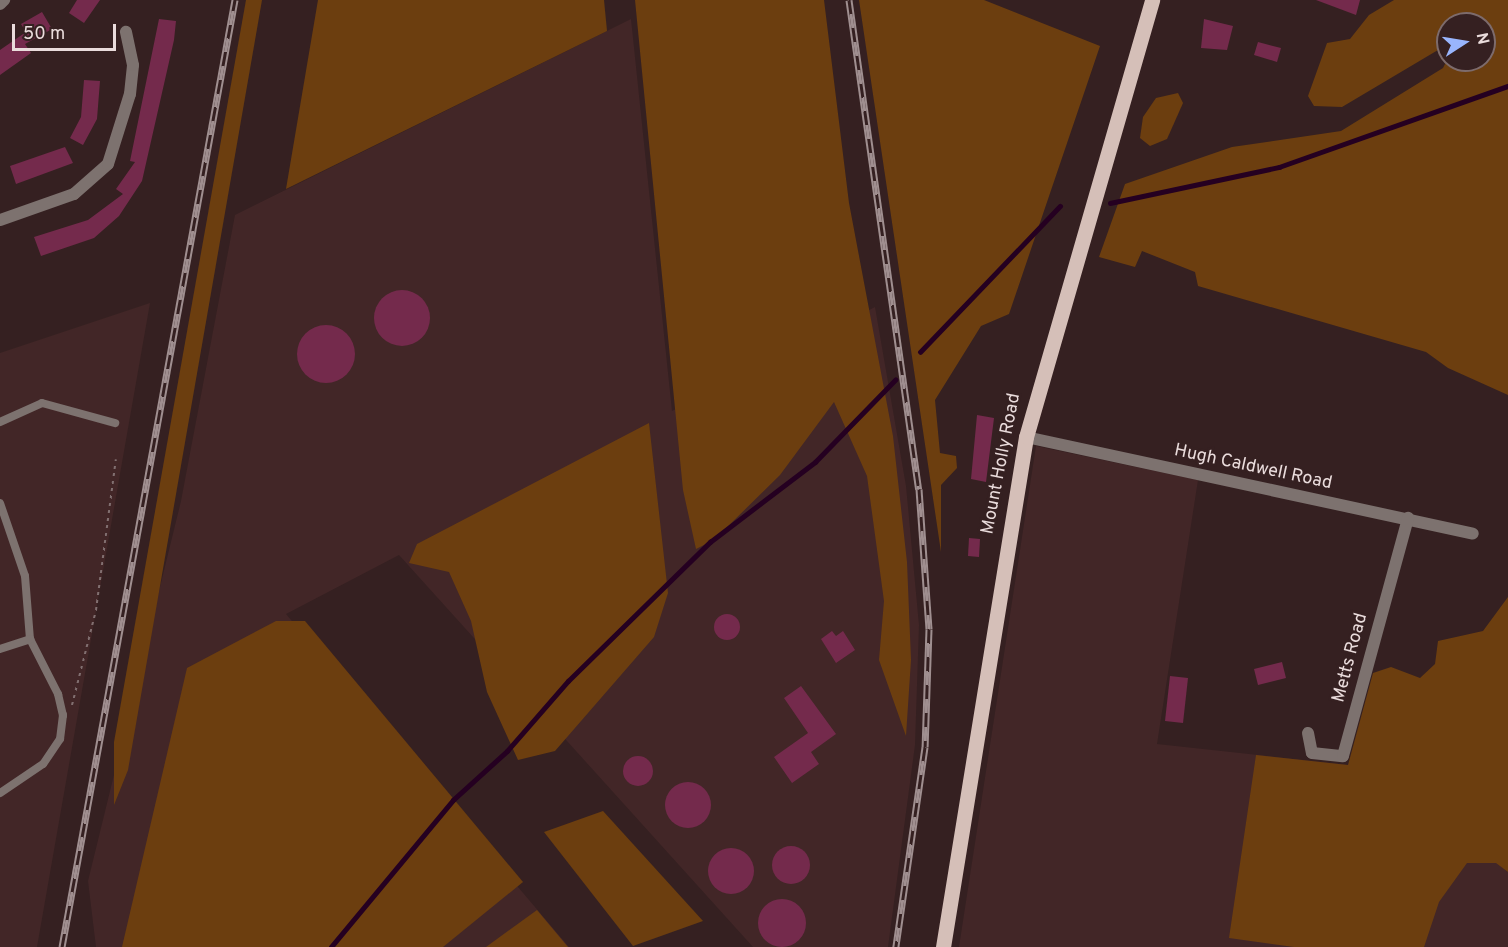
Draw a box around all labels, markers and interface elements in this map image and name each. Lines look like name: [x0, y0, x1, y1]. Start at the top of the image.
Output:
scale bar: [15, 12, 118, 50]
north arrow: [1436, 12, 1496, 72]
text: 50 m: [23, 23, 65, 46]
text: N: [1471, 31, 1493, 46]
street label: Mount Holly Road: [978, 392, 1026, 536]
street label: Hugh Caldwell Road: [1172, 441, 1334, 495]
street label: Metts Road: [1329, 611, 1373, 705]

